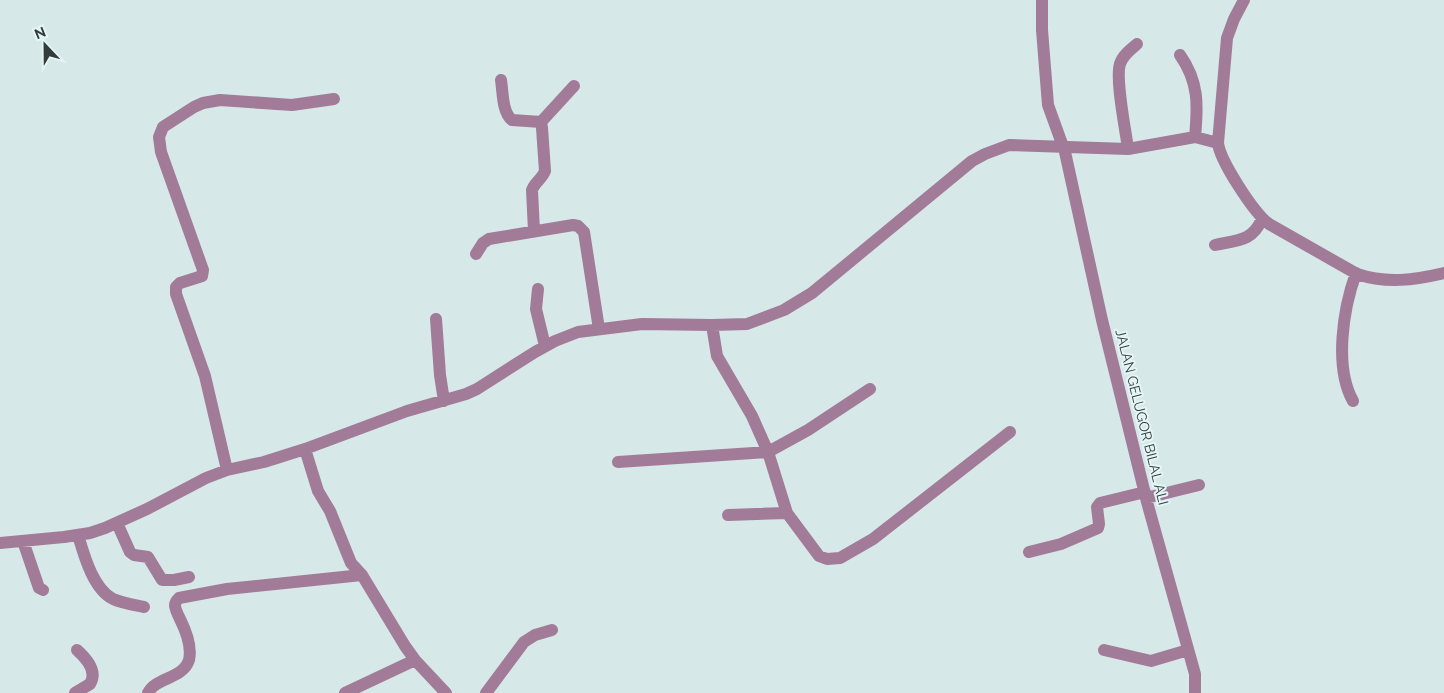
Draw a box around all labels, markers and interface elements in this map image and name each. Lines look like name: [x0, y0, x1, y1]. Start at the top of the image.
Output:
north arrow: [20, 20, 70, 70]
text: N: [32, 24, 48, 42]
street label: JALAN GELUGOR BILAL ALI: [1112, 327, 1172, 507]

